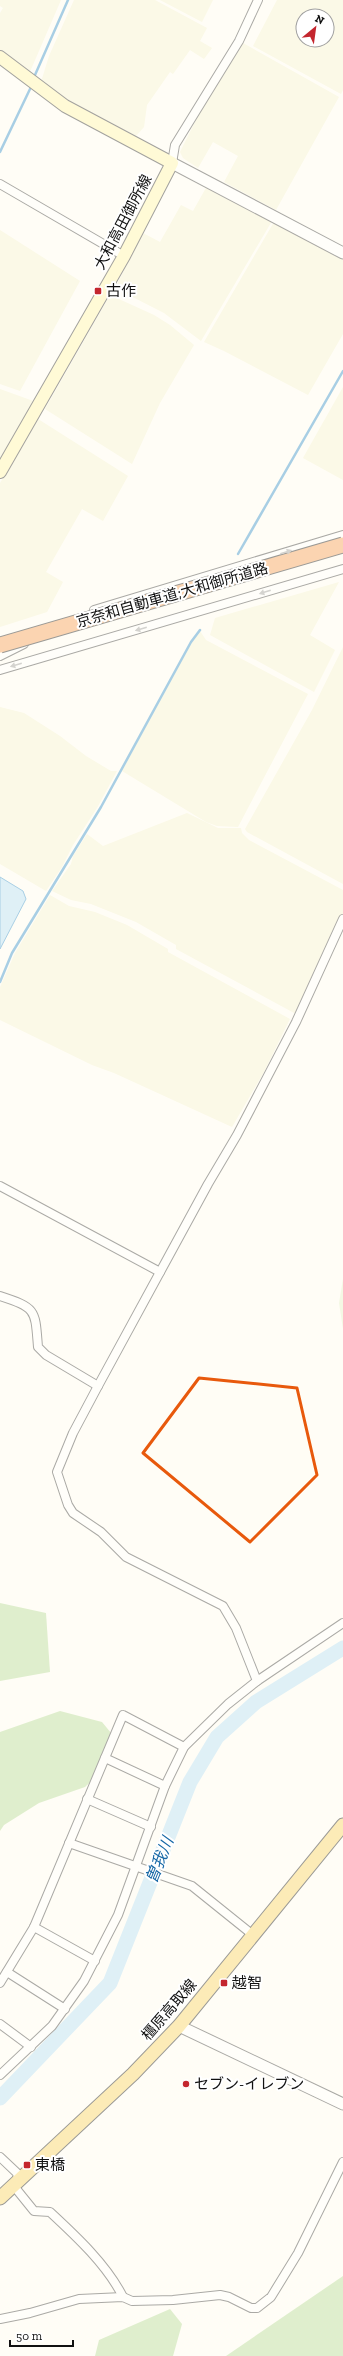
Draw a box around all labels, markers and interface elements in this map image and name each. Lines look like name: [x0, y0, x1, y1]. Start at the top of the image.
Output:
north arrow: [295, 8, 335, 48]
text: N: [313, 12, 327, 28]
street label: 大和高田御所線: [90, 171, 156, 273]
place label: 古作: [106, 282, 136, 300]
marker: 古作: [93, 286, 103, 296]
one-way arrow: [280, 549, 292, 555]
street label: 京奈和自動車道;大和御所道路: [74, 559, 270, 631]
one-way arrow: [259, 589, 271, 595]
one-way arrow: [135, 626, 147, 632]
one-way arrow: [10, 662, 22, 668]
water label: 曽我川: [142, 1833, 178, 1886]
place label: 越智: [231, 1974, 262, 1992]
street label: 橿原高取線: [138, 1976, 200, 2044]
marker: 越智: [219, 1978, 229, 1988]
place label: セブン-イレブン: [194, 2075, 304, 2093]
marker: セブン-イレブン: [181, 2079, 191, 2089]
place label: 東橋: [35, 2156, 65, 2174]
marker: 東橋: [22, 2160, 32, 2170]
scale bar: [10, 2322, 73, 2348]
text: 50 m: [16, 2329, 43, 2343]

